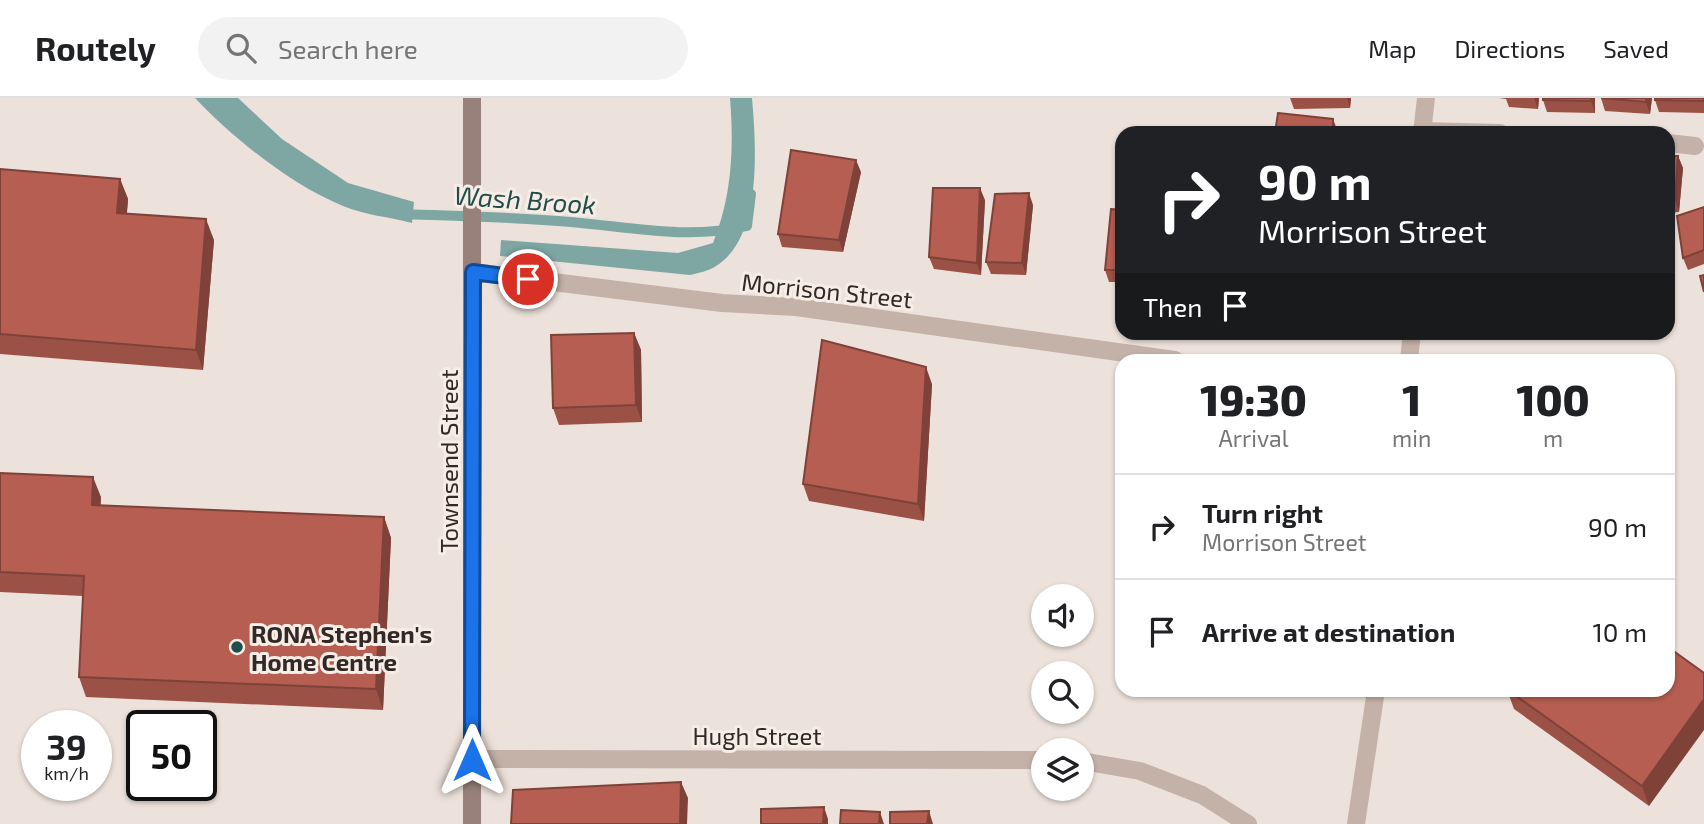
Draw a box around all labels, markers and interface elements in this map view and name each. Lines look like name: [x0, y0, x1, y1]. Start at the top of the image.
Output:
search box: [198, 17, 688, 80]
text: Routely: [35, 28, 156, 68]
icon: search: [222, 29, 260, 67]
text: Search here: [278, 33, 418, 64]
text: Map: [1368, 34, 1416, 63]
text: Directions: [1454, 34, 1565, 63]
text: Saved: [1603, 34, 1669, 63]
text: 90 m: [1258, 151, 1372, 210]
icon: right: [1143, 154, 1234, 245]
water label: Wash Brook: [453, 179, 597, 219]
text: Morrison Street: [1258, 211, 1487, 249]
pin: [498, 249, 558, 309]
icon: arrive: [509, 260, 547, 298]
street label: Morrison Street: [740, 267, 914, 313]
icon: arrive: [1216, 287, 1254, 325]
text: Then: [1143, 291, 1202, 322]
street label: Townsend Street: [434, 369, 463, 553]
text: 19:30: [1200, 374, 1307, 424]
text: 1: [1402, 374, 1421, 424]
text: 100: [1517, 374, 1590, 424]
text: Arrival: [1219, 424, 1289, 452]
text: min: [1392, 424, 1431, 452]
text: m: [1543, 424, 1563, 452]
text: Turn right: [1202, 497, 1323, 528]
icon: right: [1143, 508, 1181, 546]
text: 90 m: [1588, 511, 1647, 542]
text: Morrison Street: [1202, 528, 1367, 556]
map controls: [1031, 584, 1094, 801]
button: sound: [1031, 584, 1094, 647]
icon: arrive: [1143, 613, 1181, 651]
text: Arrive at destination: [1202, 616, 1455, 647]
text: 10 m: [1592, 616, 1647, 647]
place label: RONA Stephen's Home Centre: [251, 619, 432, 676]
marker: RONA Stephen's Home Centre: [229, 639, 245, 655]
button: search: [1031, 661, 1094, 724]
speed limit sign: 50: [126, 710, 217, 801]
street label: Hugh Street: [692, 721, 822, 750]
position arrow: [435, 723, 509, 797]
text: 39: [46, 725, 87, 767]
button: layers: [1031, 738, 1094, 801]
text: km/h: [44, 762, 89, 784]

